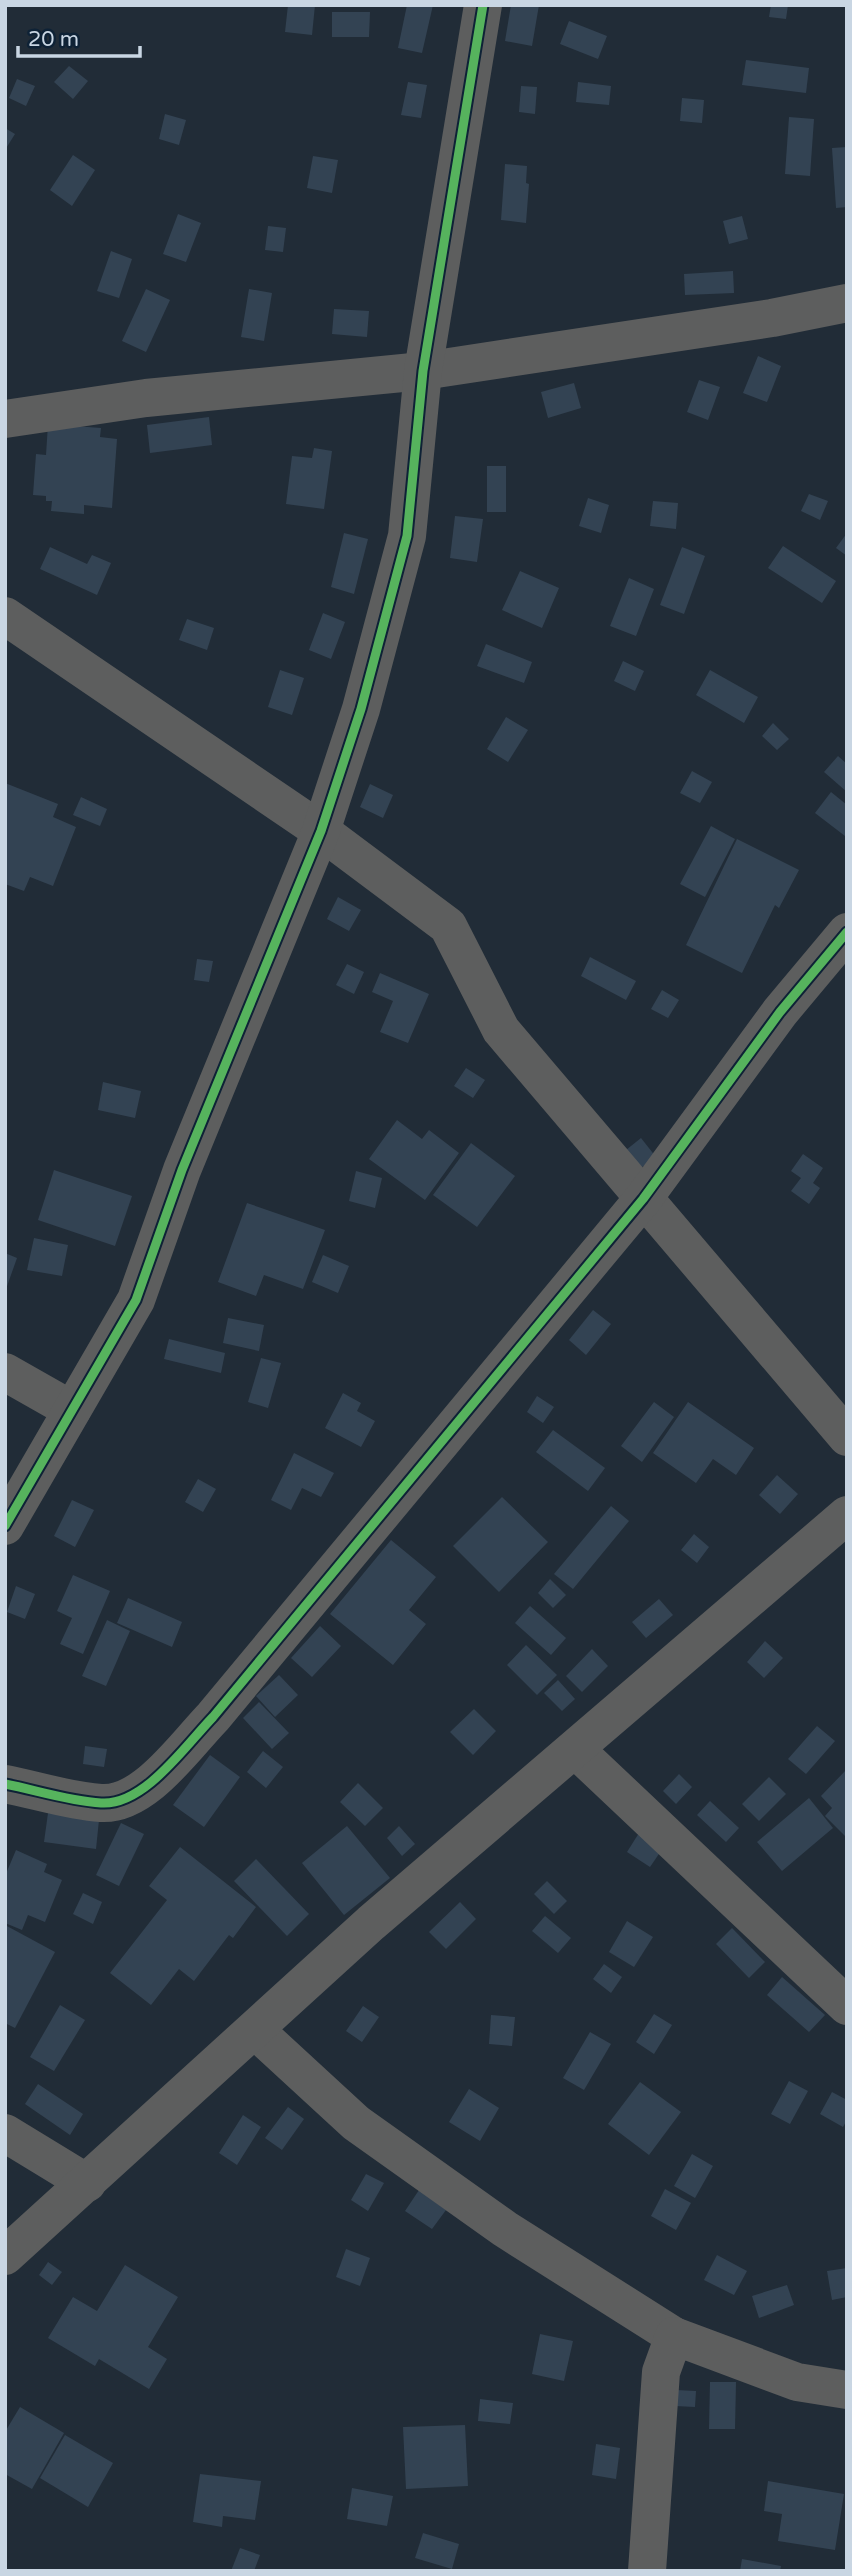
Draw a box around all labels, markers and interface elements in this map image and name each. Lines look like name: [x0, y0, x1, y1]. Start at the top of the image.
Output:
scale bar: [18, 14, 140, 58]
text: 20 m: [28, 27, 79, 52]

